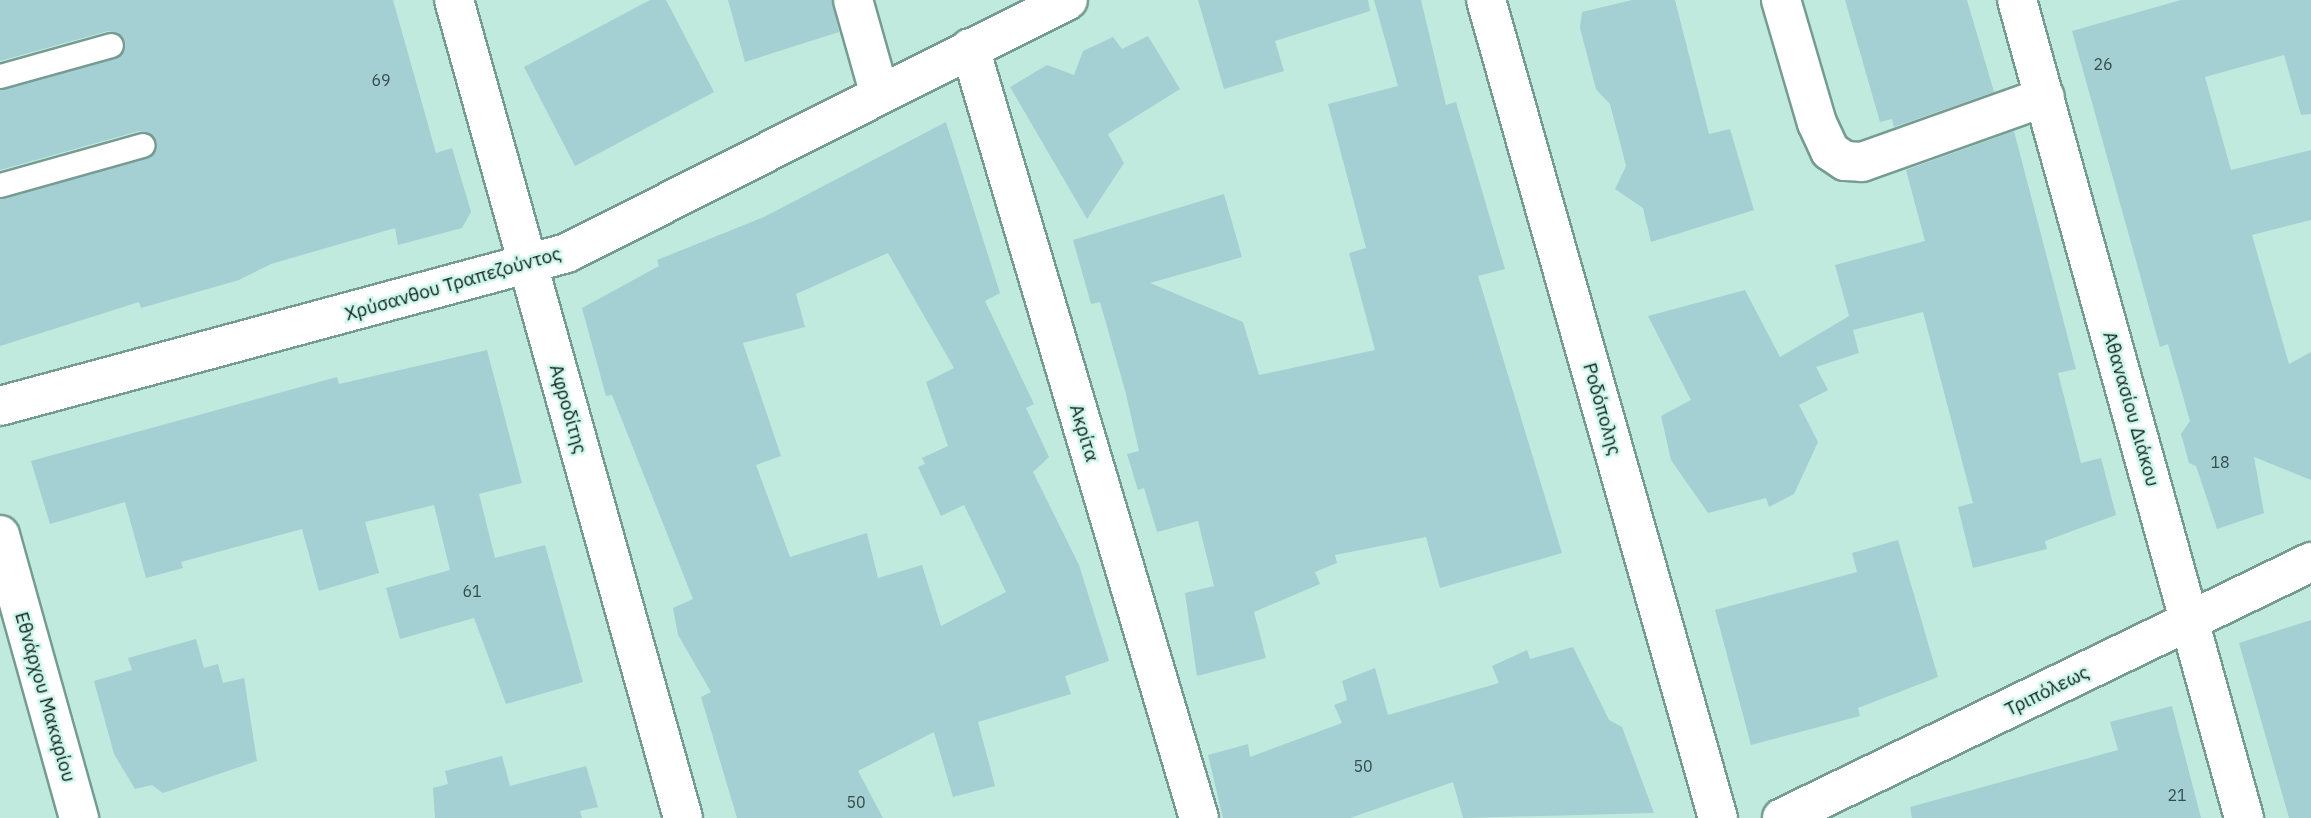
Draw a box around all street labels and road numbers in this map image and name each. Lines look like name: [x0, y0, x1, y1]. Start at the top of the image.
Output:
street label: Χρύσανθου Τραπεζούντος: [342, 242, 564, 326]
street label: Αθανασίου Διάκου: [2098, 329, 2164, 489]
street label: Ροδόπολης: [1578, 360, 1626, 458]
street label: Αφροδίτης: [544, 362, 592, 456]
street label: Ακρίτα: [1064, 402, 1104, 464]
street label: Εθνάρχου Μακαρίου: [10, 609, 80, 785]
street label: Τριπόλεως: [2001, 661, 2093, 721]

